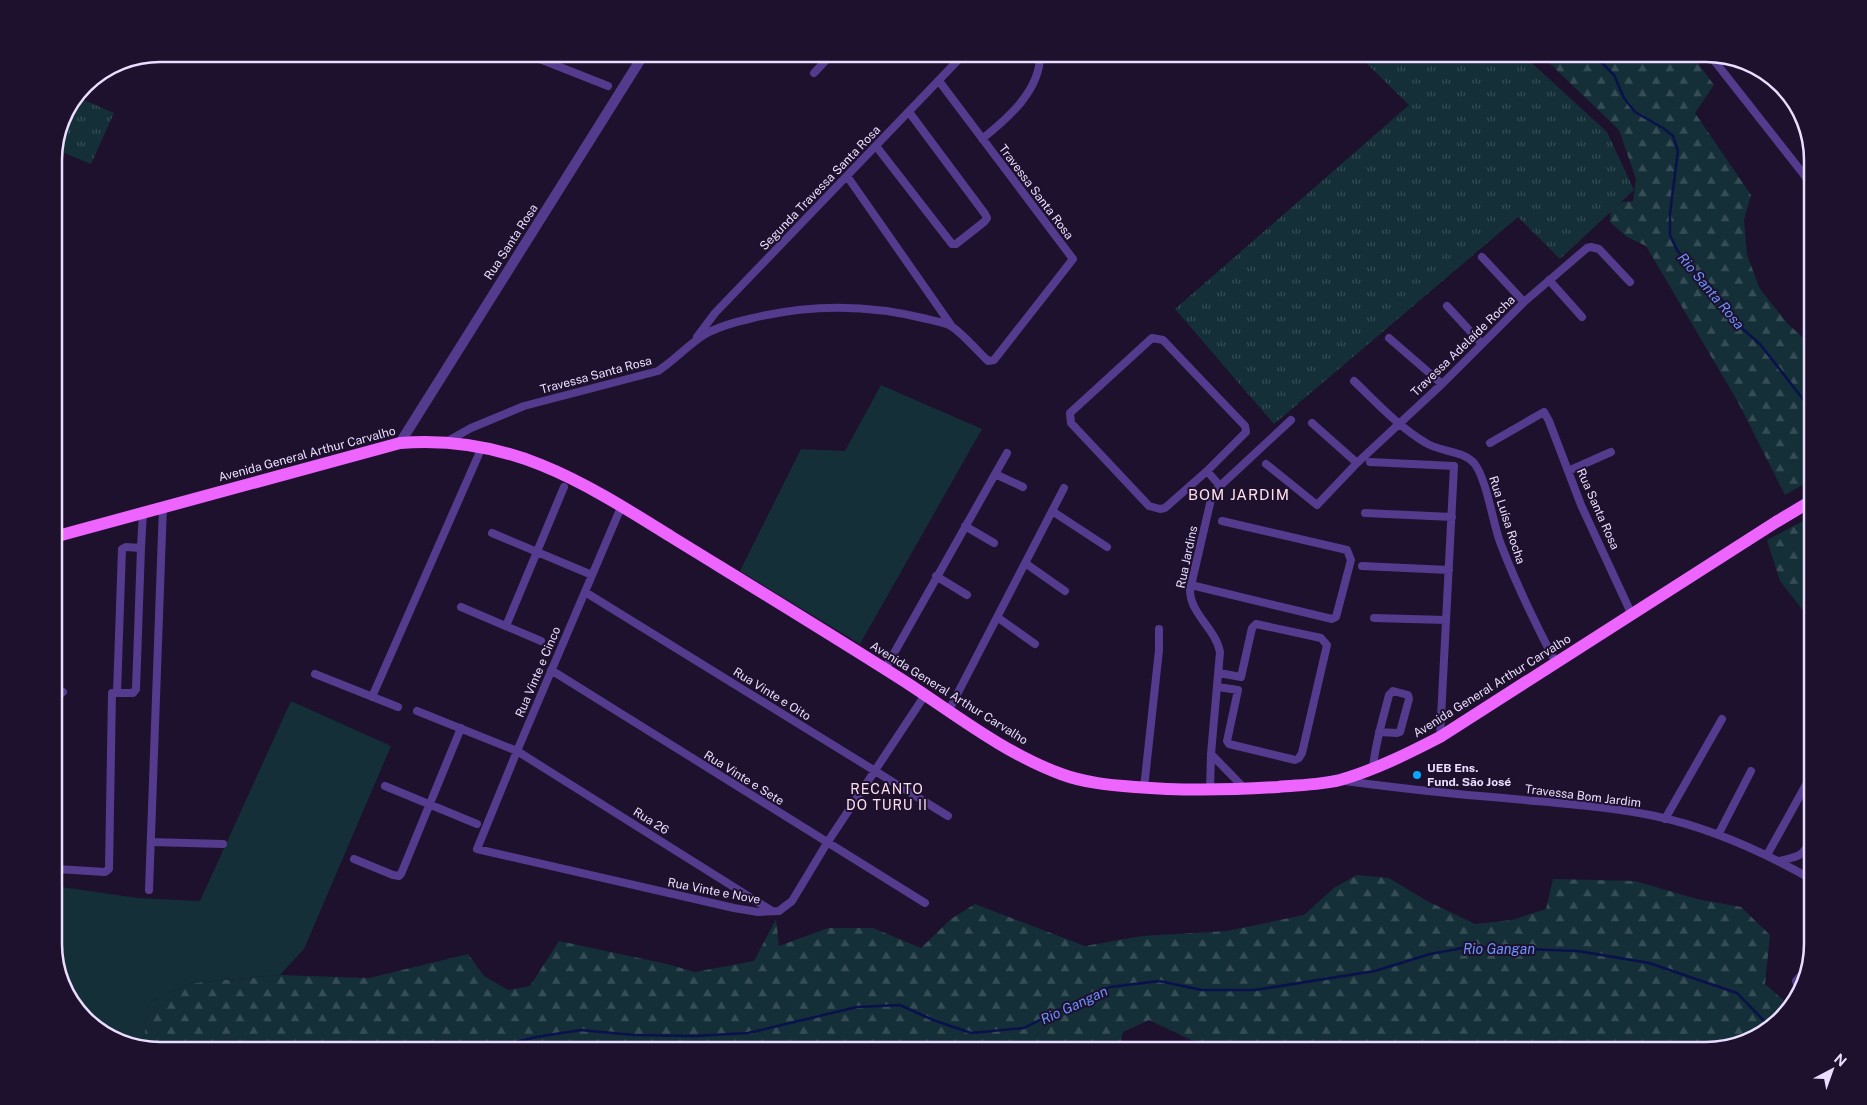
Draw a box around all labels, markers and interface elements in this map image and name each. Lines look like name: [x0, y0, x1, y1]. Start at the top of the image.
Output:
street label: Segunda Travessa Santa Rosa: [757, 123, 883, 253]
street label: Travessa Santa Rosa: [996, 142, 1076, 242]
street label: Rua Santa Rosa: [481, 202, 541, 282]
water label: Rio Santa Rosa: [1675, 250, 1747, 332]
street label: Travessa Adelaíde Rocha: [1408, 293, 1518, 399]
street label: Travessa Santa Rosa: [539, 353, 653, 397]
street label: Avenida General Arthur Carvalho: [217, 424, 397, 484]
street label: Rua Santa Rosa: [1574, 466, 1622, 552]
street label: Rua Luísa Rocha: [1486, 474, 1528, 566]
district label: BOM JARDIM: [1188, 486, 1290, 503]
street label: Rua Jardins: [1174, 524, 1200, 590]
street label: Rua Vinte e Cinco: [513, 624, 564, 719]
street label: Avenida General Arthur Carvalho: [1411, 631, 1573, 740]
street label: Avenida General Arthur Carvalho: [868, 639, 1030, 748]
street label: Rua Vinte e Oito: [731, 665, 813, 724]
street label: Rua Vinte e Sete: [701, 748, 787, 808]
place label: UEB Ens. Fund. São José: [1427, 761, 1511, 789]
marker: UEB Ens. Fund. São José: [1411, 769, 1423, 781]
district label: RECANTO DO TURU II: [846, 781, 928, 813]
street label: Travessa Bom Jardim: [1524, 782, 1642, 810]
street label: Rua 26: [631, 805, 671, 837]
street label: Rua Vinte e Nove: [667, 875, 762, 907]
water label: Rio Gangan: [1463, 941, 1535, 957]
water label: Rio Gangan: [1038, 982, 1110, 1027]
north arrow: [1807, 1045, 1857, 1095]
text: N: [1831, 1051, 1850, 1070]

